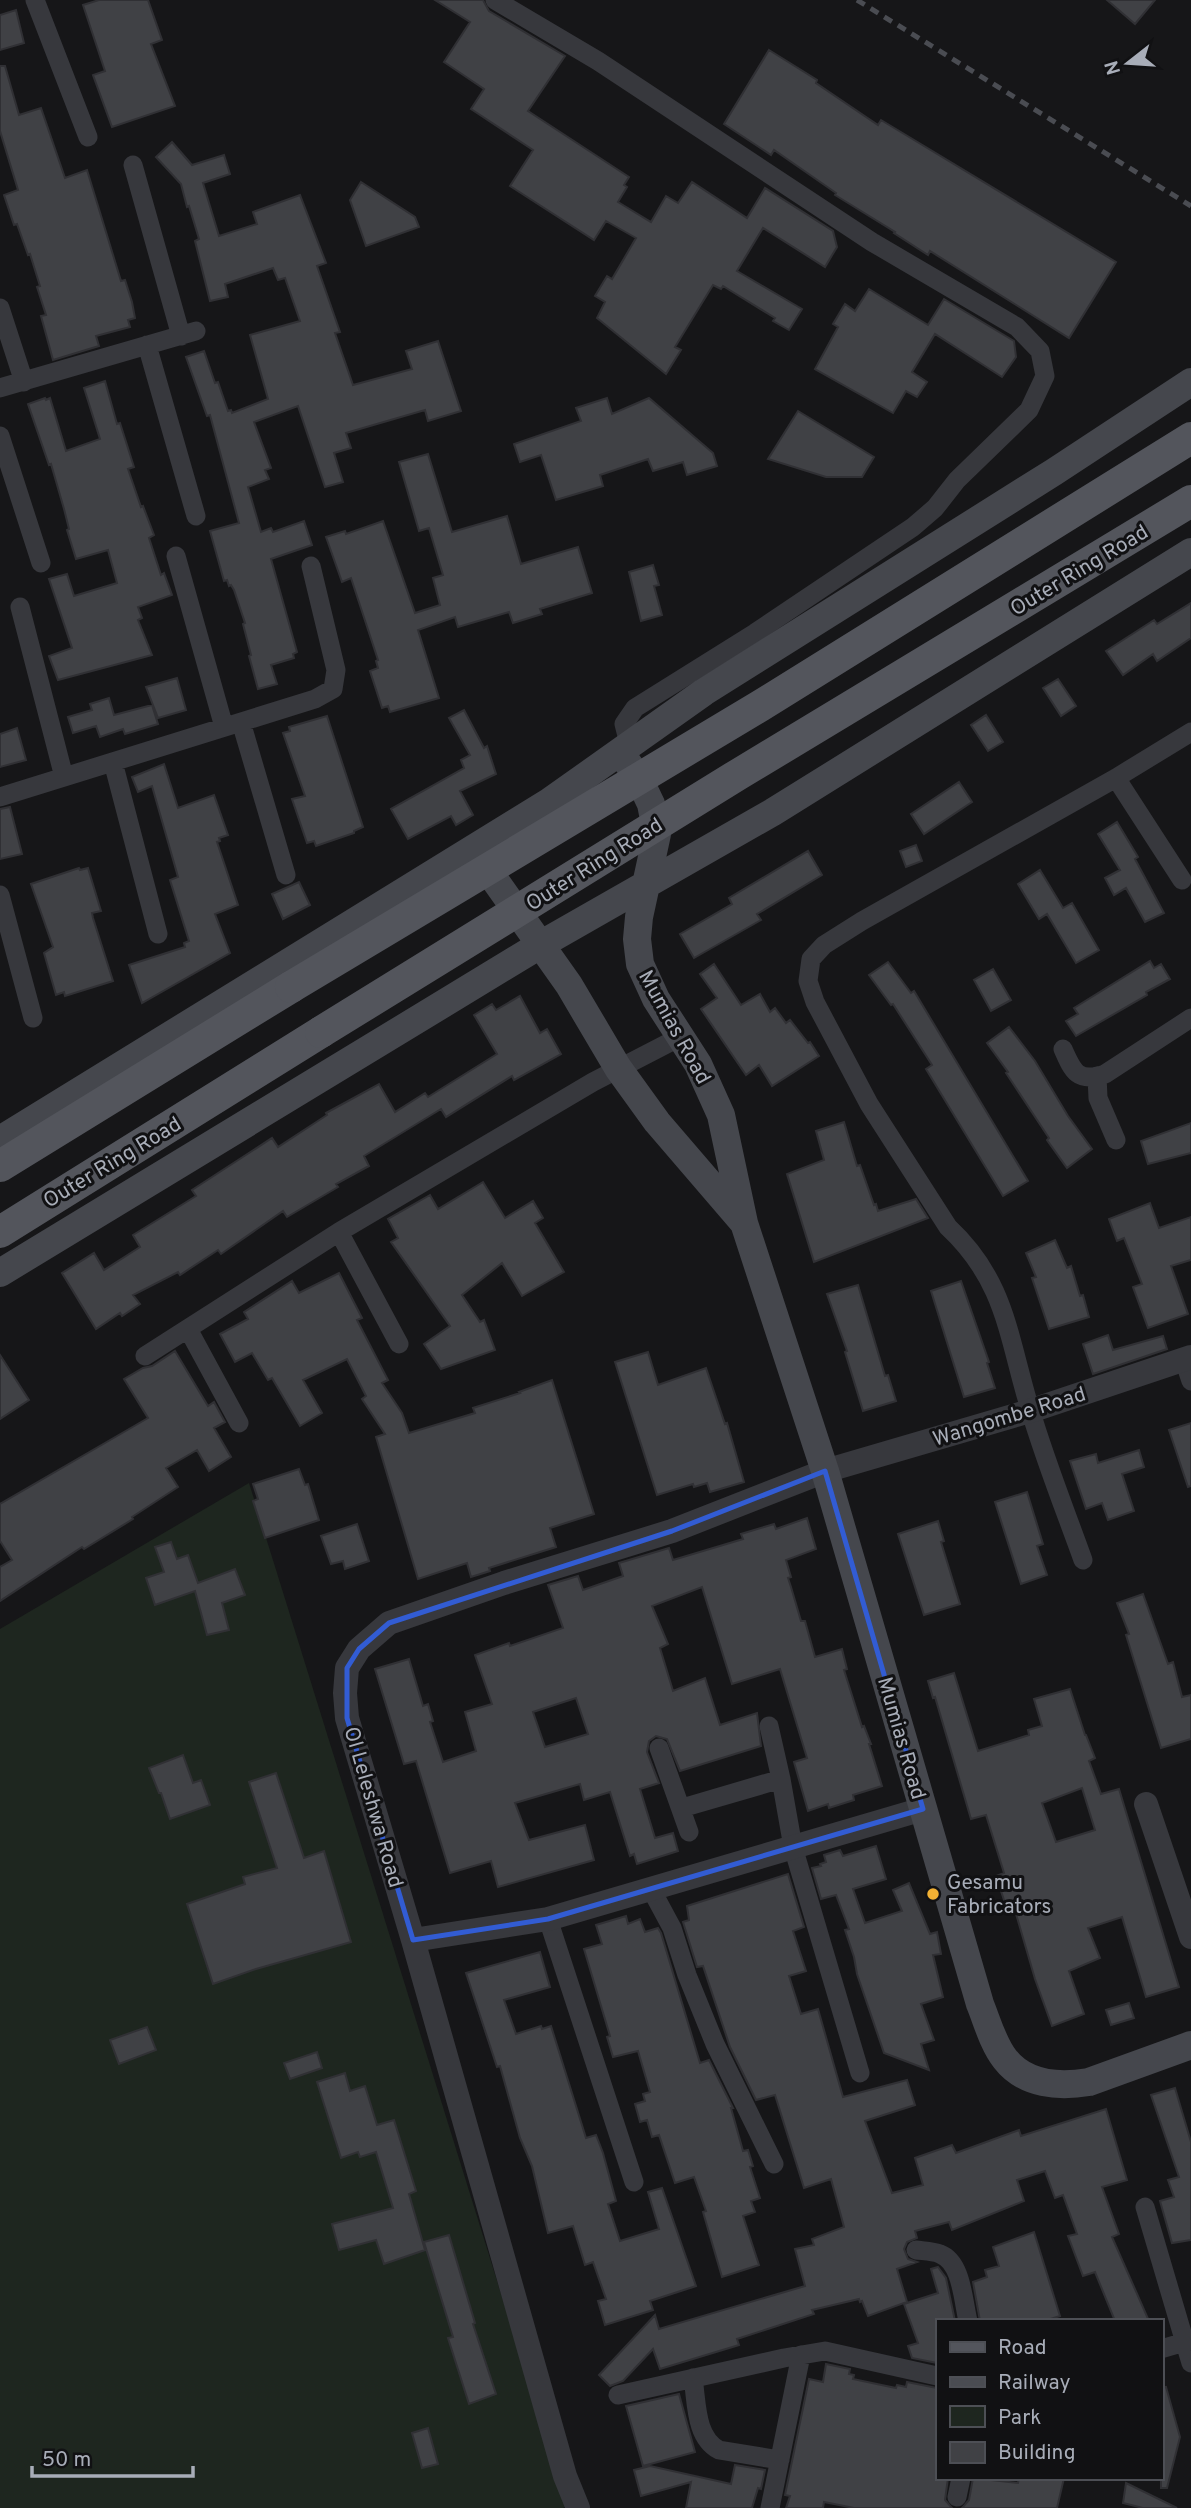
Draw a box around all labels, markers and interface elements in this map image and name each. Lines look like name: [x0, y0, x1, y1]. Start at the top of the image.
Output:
north arrow: [1093, 28, 1163, 98]
text: N: [1100, 57, 1127, 77]
street label: Outer Ring Road: [1006, 519, 1154, 623]
street label: Outer Ring Road: [521, 812, 668, 918]
street label: Mumias Road: [631, 966, 716, 1090]
street label: Outer Ring Road: [39, 1111, 187, 1215]
street label: Wangombe Road: [930, 1381, 1089, 1454]
street label: Mumias Road: [870, 1674, 931, 1803]
street label: Ol Leleshwa Road: [337, 1724, 408, 1891]
place label: Gesamu Fabricators: [947, 1870, 1051, 1921]
marker: Gesamu Fabricators: [925, 1886, 941, 1902]
legend: [936, 2319, 1163, 2480]
text: Road: [998, 2335, 1047, 2362]
text: Railway: [998, 2370, 1071, 2397]
text: Park: [998, 2405, 1041, 2432]
scale bar: [32, 2434, 192, 2478]
text: Building: [998, 2440, 1076, 2467]
text: 50 m: [42, 2447, 91, 2474]

